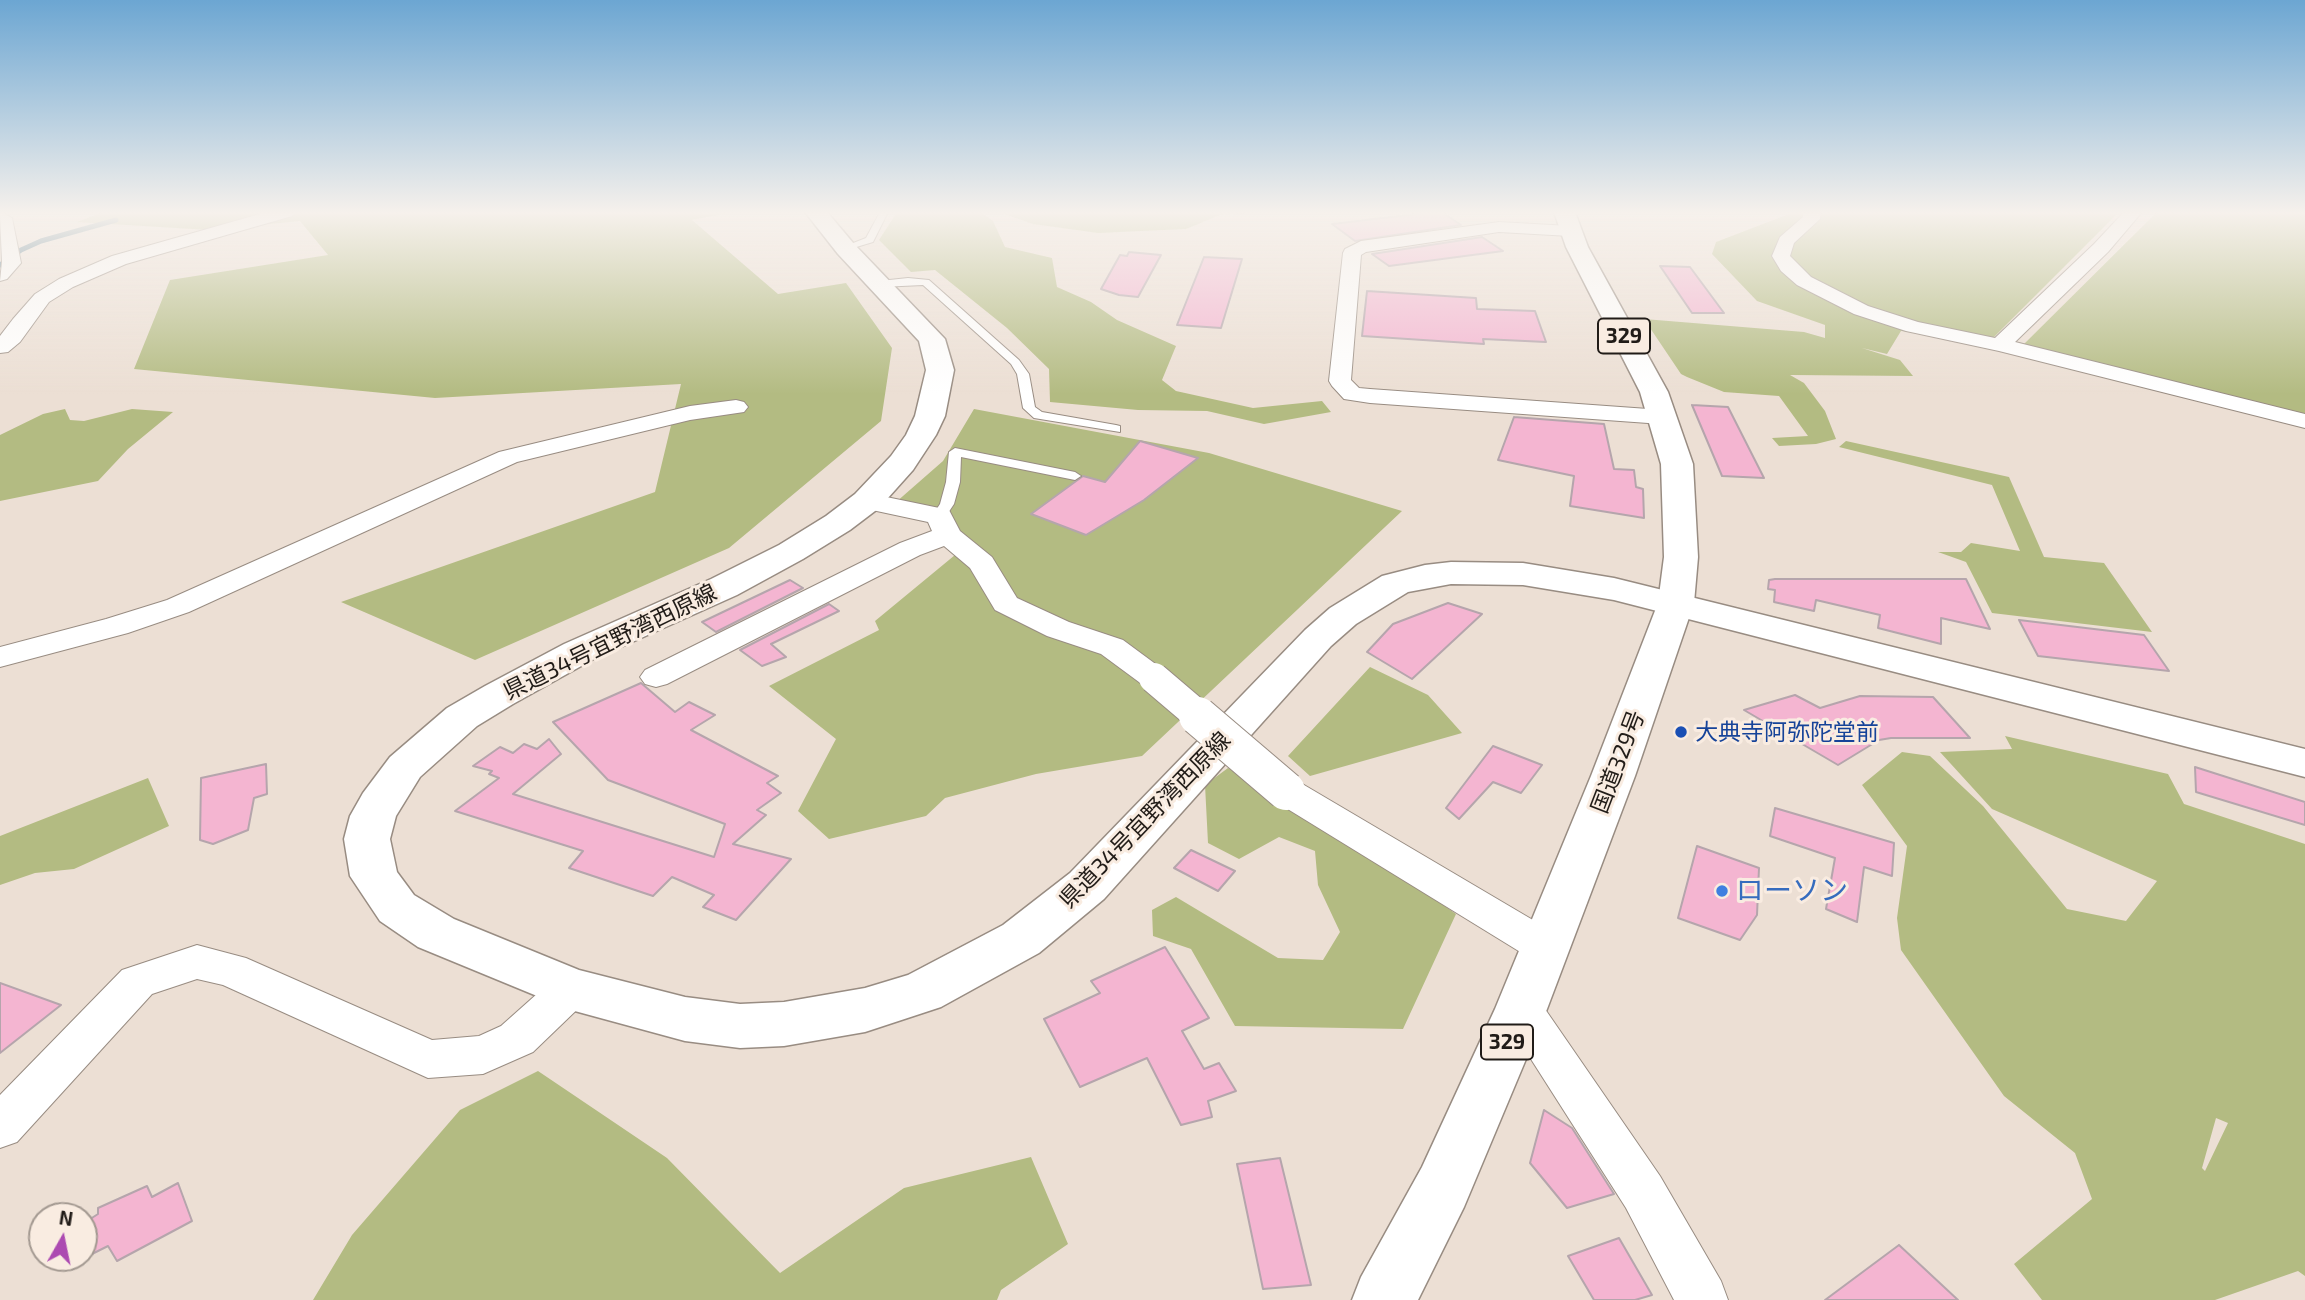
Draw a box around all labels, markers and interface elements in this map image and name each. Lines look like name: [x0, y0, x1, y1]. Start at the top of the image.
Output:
road number: 329: [1598, 318, 1650, 354]
street label: 県道34号宜野湾西原線: [499, 578, 721, 706]
street label: 国道329号: [1586, 707, 1650, 817]
place label: 大典寺阿弥陀堂前: [1695, 718, 1879, 746]
marker: 大典寺阿弥陀堂前: [1673, 724, 1689, 740]
street label: 県道34号宜野湾西原線: [1054, 726, 1236, 914]
place label: ローソン: [1736, 874, 1848, 908]
marker: ローソン: [1714, 883, 1730, 899]
road number: 329: [1481, 1024, 1533, 1060]
north arrow: [28, 1202, 98, 1272]
text: N: [57, 1205, 75, 1230]

